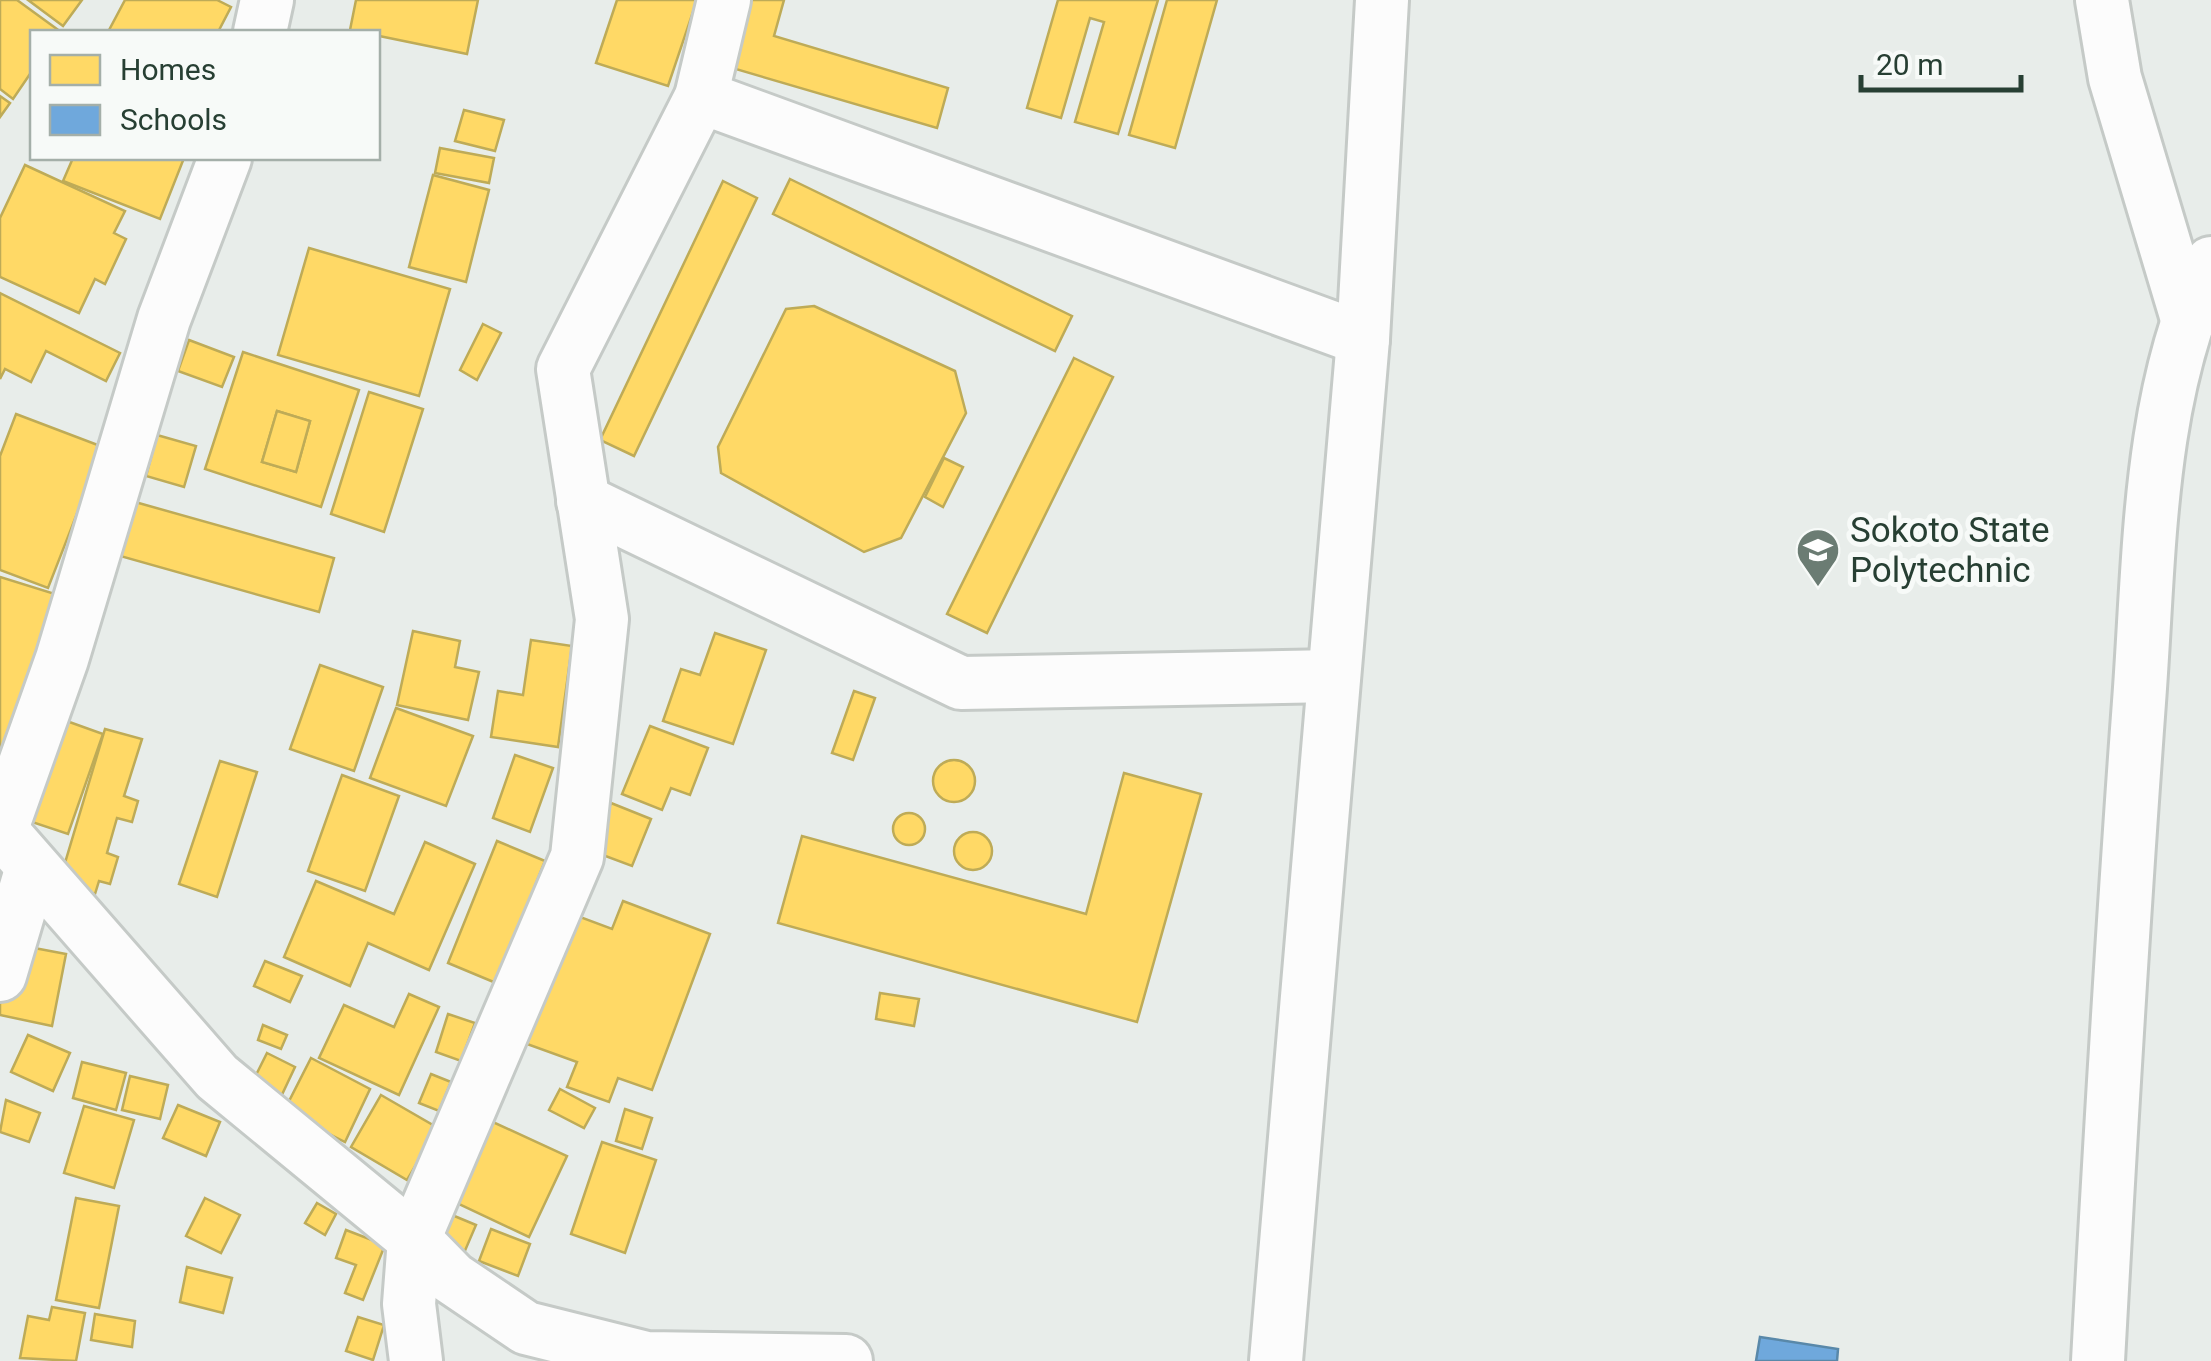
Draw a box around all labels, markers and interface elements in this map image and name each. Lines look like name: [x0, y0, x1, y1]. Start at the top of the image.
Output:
legend: [30, 30, 380, 160]
scale bar: [1861, 30, 2021, 92]
text: 20 m: [1876, 47, 1943, 82]
text: Homes: [120, 52, 216, 87]
text: Schools: [120, 102, 227, 137]
place label: Sokoto State Polytechnic: [1850, 510, 2049, 591]
school or university icon: Sokoto State Polytechnic: [1795, 527, 1841, 588]

